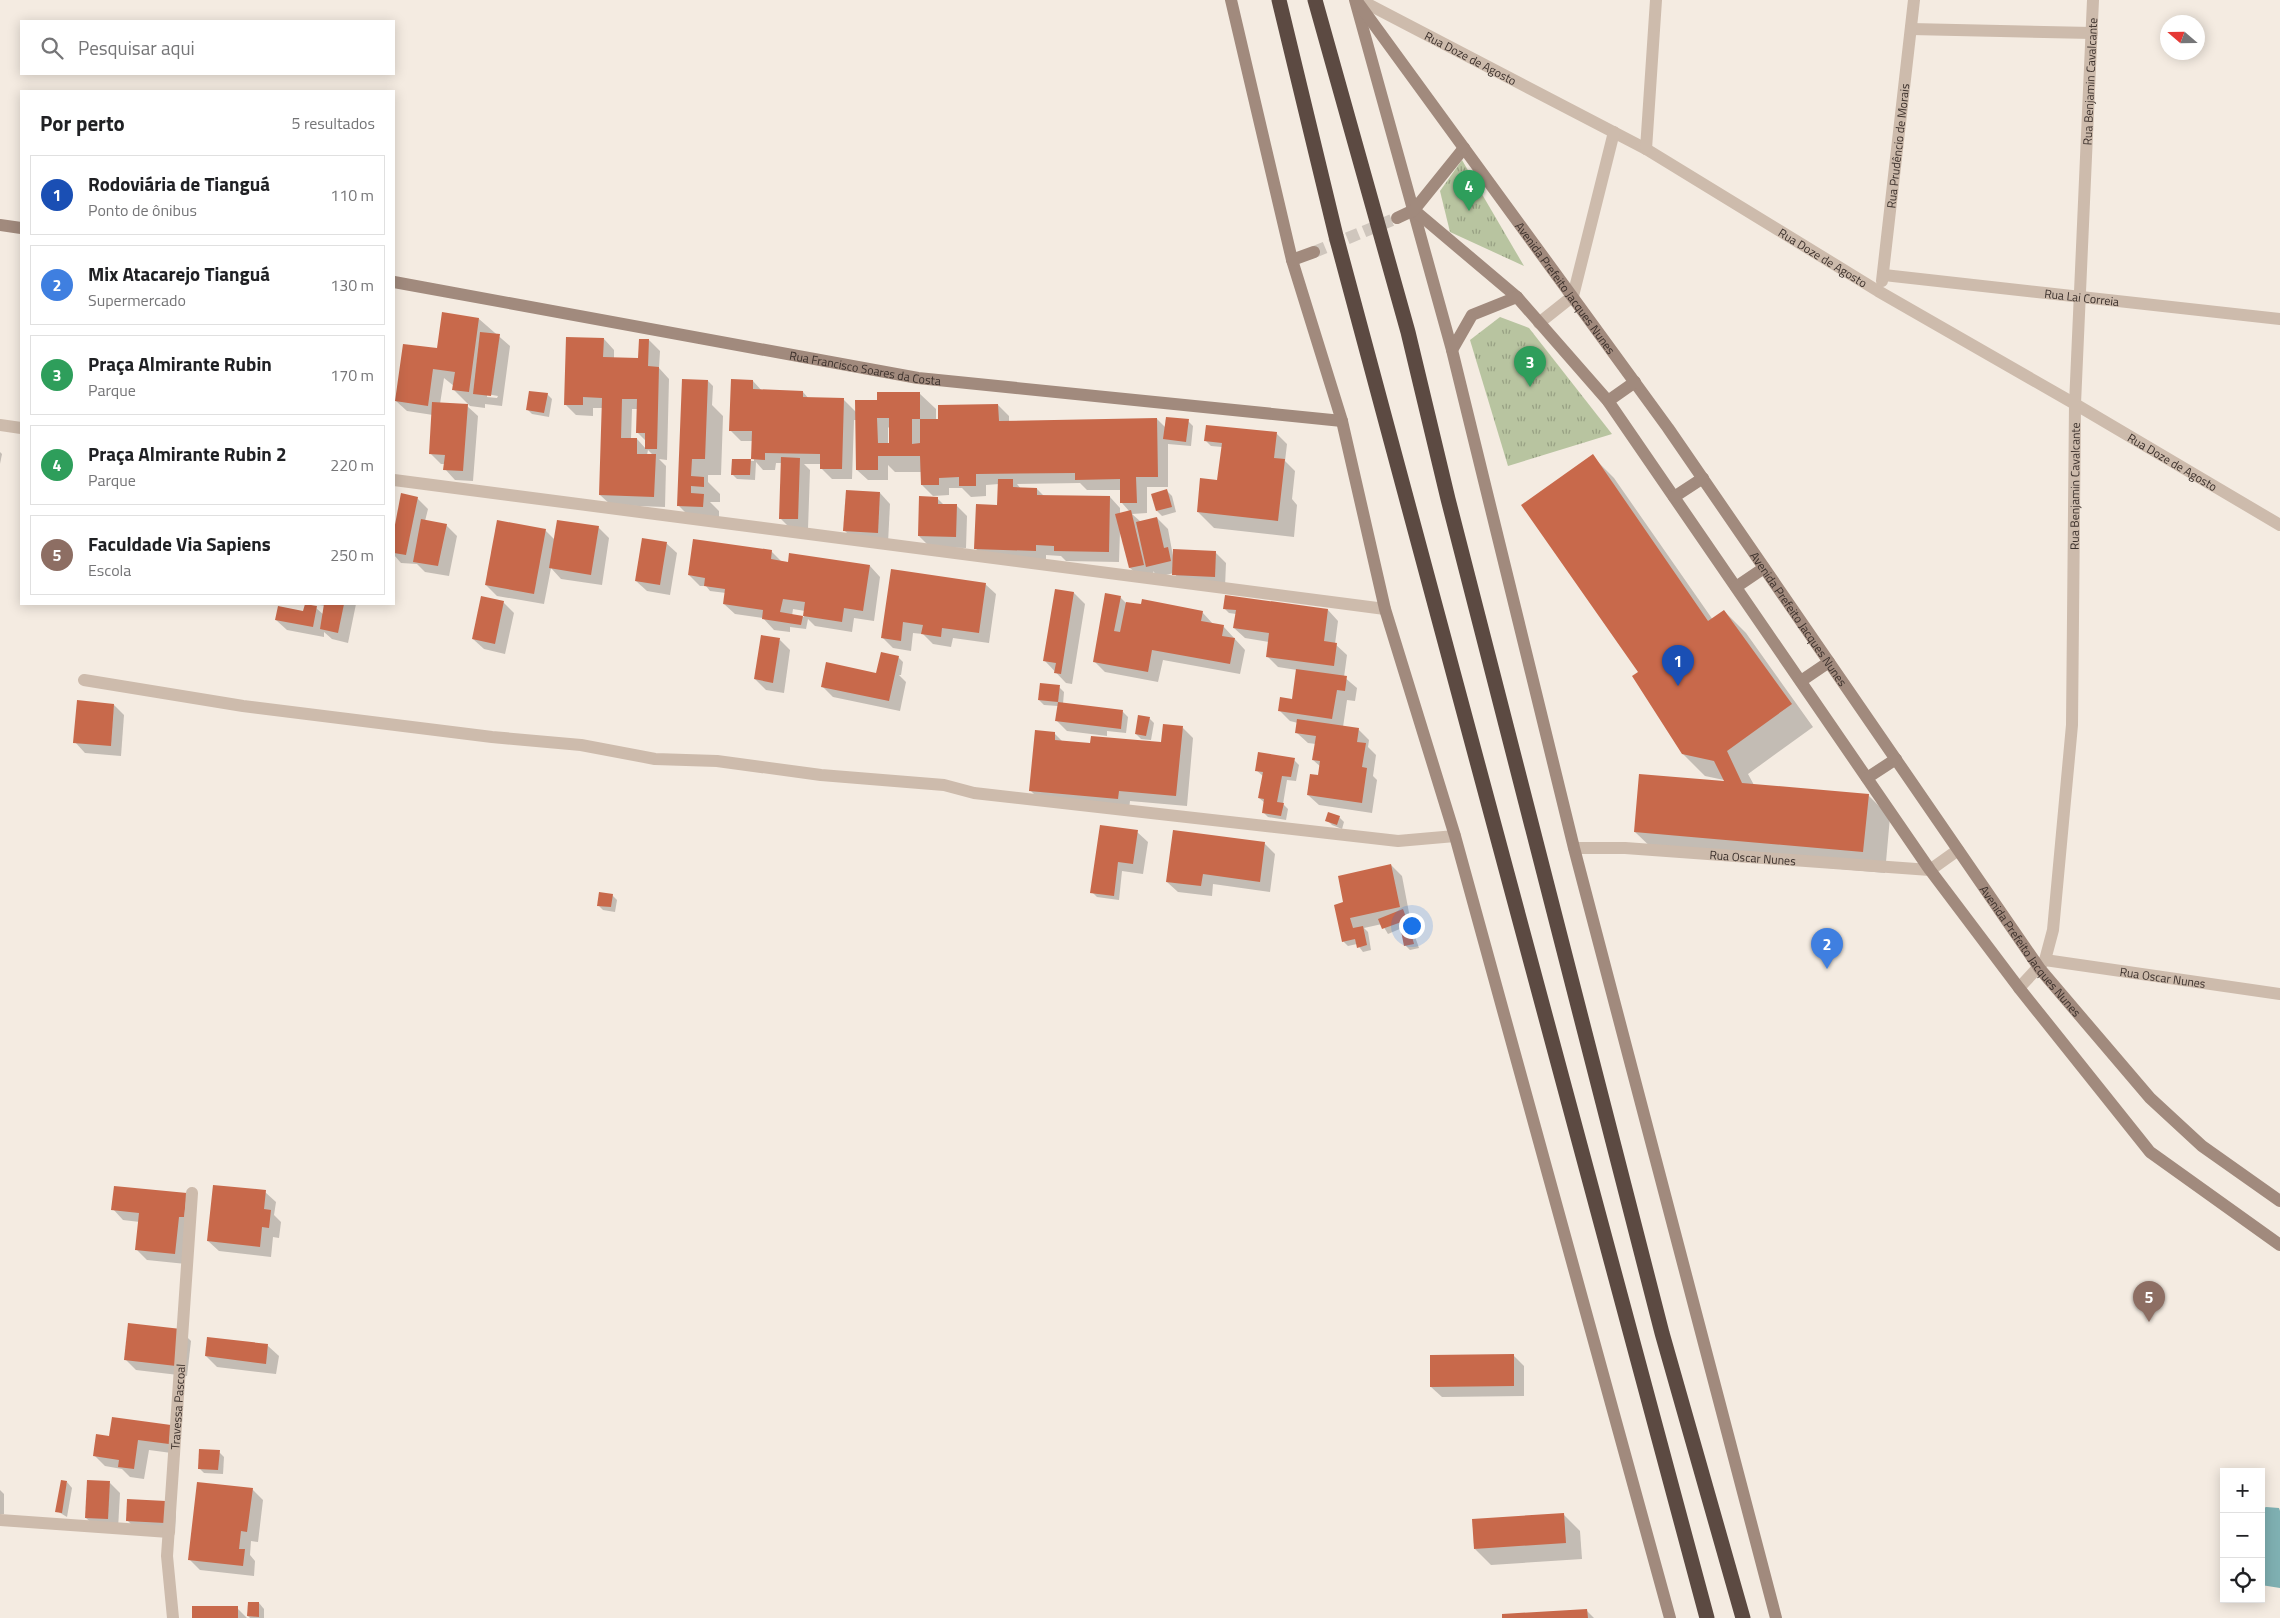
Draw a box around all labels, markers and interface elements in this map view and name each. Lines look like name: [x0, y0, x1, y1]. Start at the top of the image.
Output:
north arrow: [2160, 15, 2205, 60]
street label: Rua Benjamin Cavalcante: [2077, 17, 2102, 146]
search box: [20, 20, 395, 75]
street label: Rua Doze de Agosto: [1422, 26, 1520, 90]
text: Pesquisar aqui: [78, 33, 195, 62]
icon: search: [38, 34, 66, 62]
street label: Rua Prudêncio de Morais: [1881, 82, 1914, 209]
text: Por perto: [40, 107, 125, 139]
text: 5 resultados: [291, 111, 375, 135]
text: Rodoviária de Tianguá: [88, 169, 270, 198]
pin: 4: [1453, 170, 1485, 211]
text: 1: [53, 183, 61, 207]
text: 110 m: [330, 183, 374, 207]
text: Ponto de ônibus: [88, 198, 197, 222]
street label: Avenida Prefeito Jacques Nunes: [1511, 217, 1621, 358]
street label: Rua Doze de Agosto: [1775, 223, 1871, 292]
text: Mix Atacarejo Tianguá: [88, 259, 270, 288]
text: 2: [53, 273, 61, 297]
text: 130 m: [330, 273, 374, 297]
street label: Rua Lai Correia: [2043, 283, 2120, 311]
text: Supermercado: [88, 288, 186, 312]
street label: Rua Francisco Soares da Costa: [788, 345, 942, 390]
pin: 3: [1514, 346, 1546, 387]
text: Praça Almirante Rubin: [88, 349, 272, 378]
text: 3: [53, 363, 61, 387]
text: 170 m: [330, 363, 374, 387]
text: Parque: [88, 378, 136, 402]
street label: Rua Benjamin Cavalcante: [2064, 422, 2084, 550]
street label: Rua Doze de Agosto: [2124, 428, 2221, 496]
text: Praça Almirante Rubin 2: [88, 439, 287, 468]
text: 4: [53, 453, 61, 477]
text: 220 m: [330, 453, 374, 477]
text: Parque: [88, 468, 136, 492]
text: Faculdade Via Sapiens: [88, 529, 271, 558]
text: 5: [53, 543, 61, 567]
text: 250 m: [330, 543, 374, 567]
street label: Avenida Prefeito Jacques Nunes: [1746, 547, 1852, 690]
text: Escola: [88, 558, 131, 582]
pin: 1: [1662, 645, 1694, 686]
street label: Rua Oscar Nunes: [1709, 845, 1797, 870]
street label: Avenida Prefeito Jacques Nunes: [1975, 881, 2086, 1021]
your location: [1399, 913, 1425, 939]
pin: 2: [1811, 928, 1843, 969]
street label: Rua Oscar Nunes: [2119, 961, 2207, 993]
pin: 5: [2133, 1281, 2165, 1322]
street label: Travessa Pascoal: [165, 1363, 190, 1450]
map controls: [2220, 1468, 2265, 1603]
button: +: [2220, 1468, 2265, 1513]
button: −: [2220, 1513, 2265, 1558]
button: locate: [2220, 1558, 2265, 1603]

